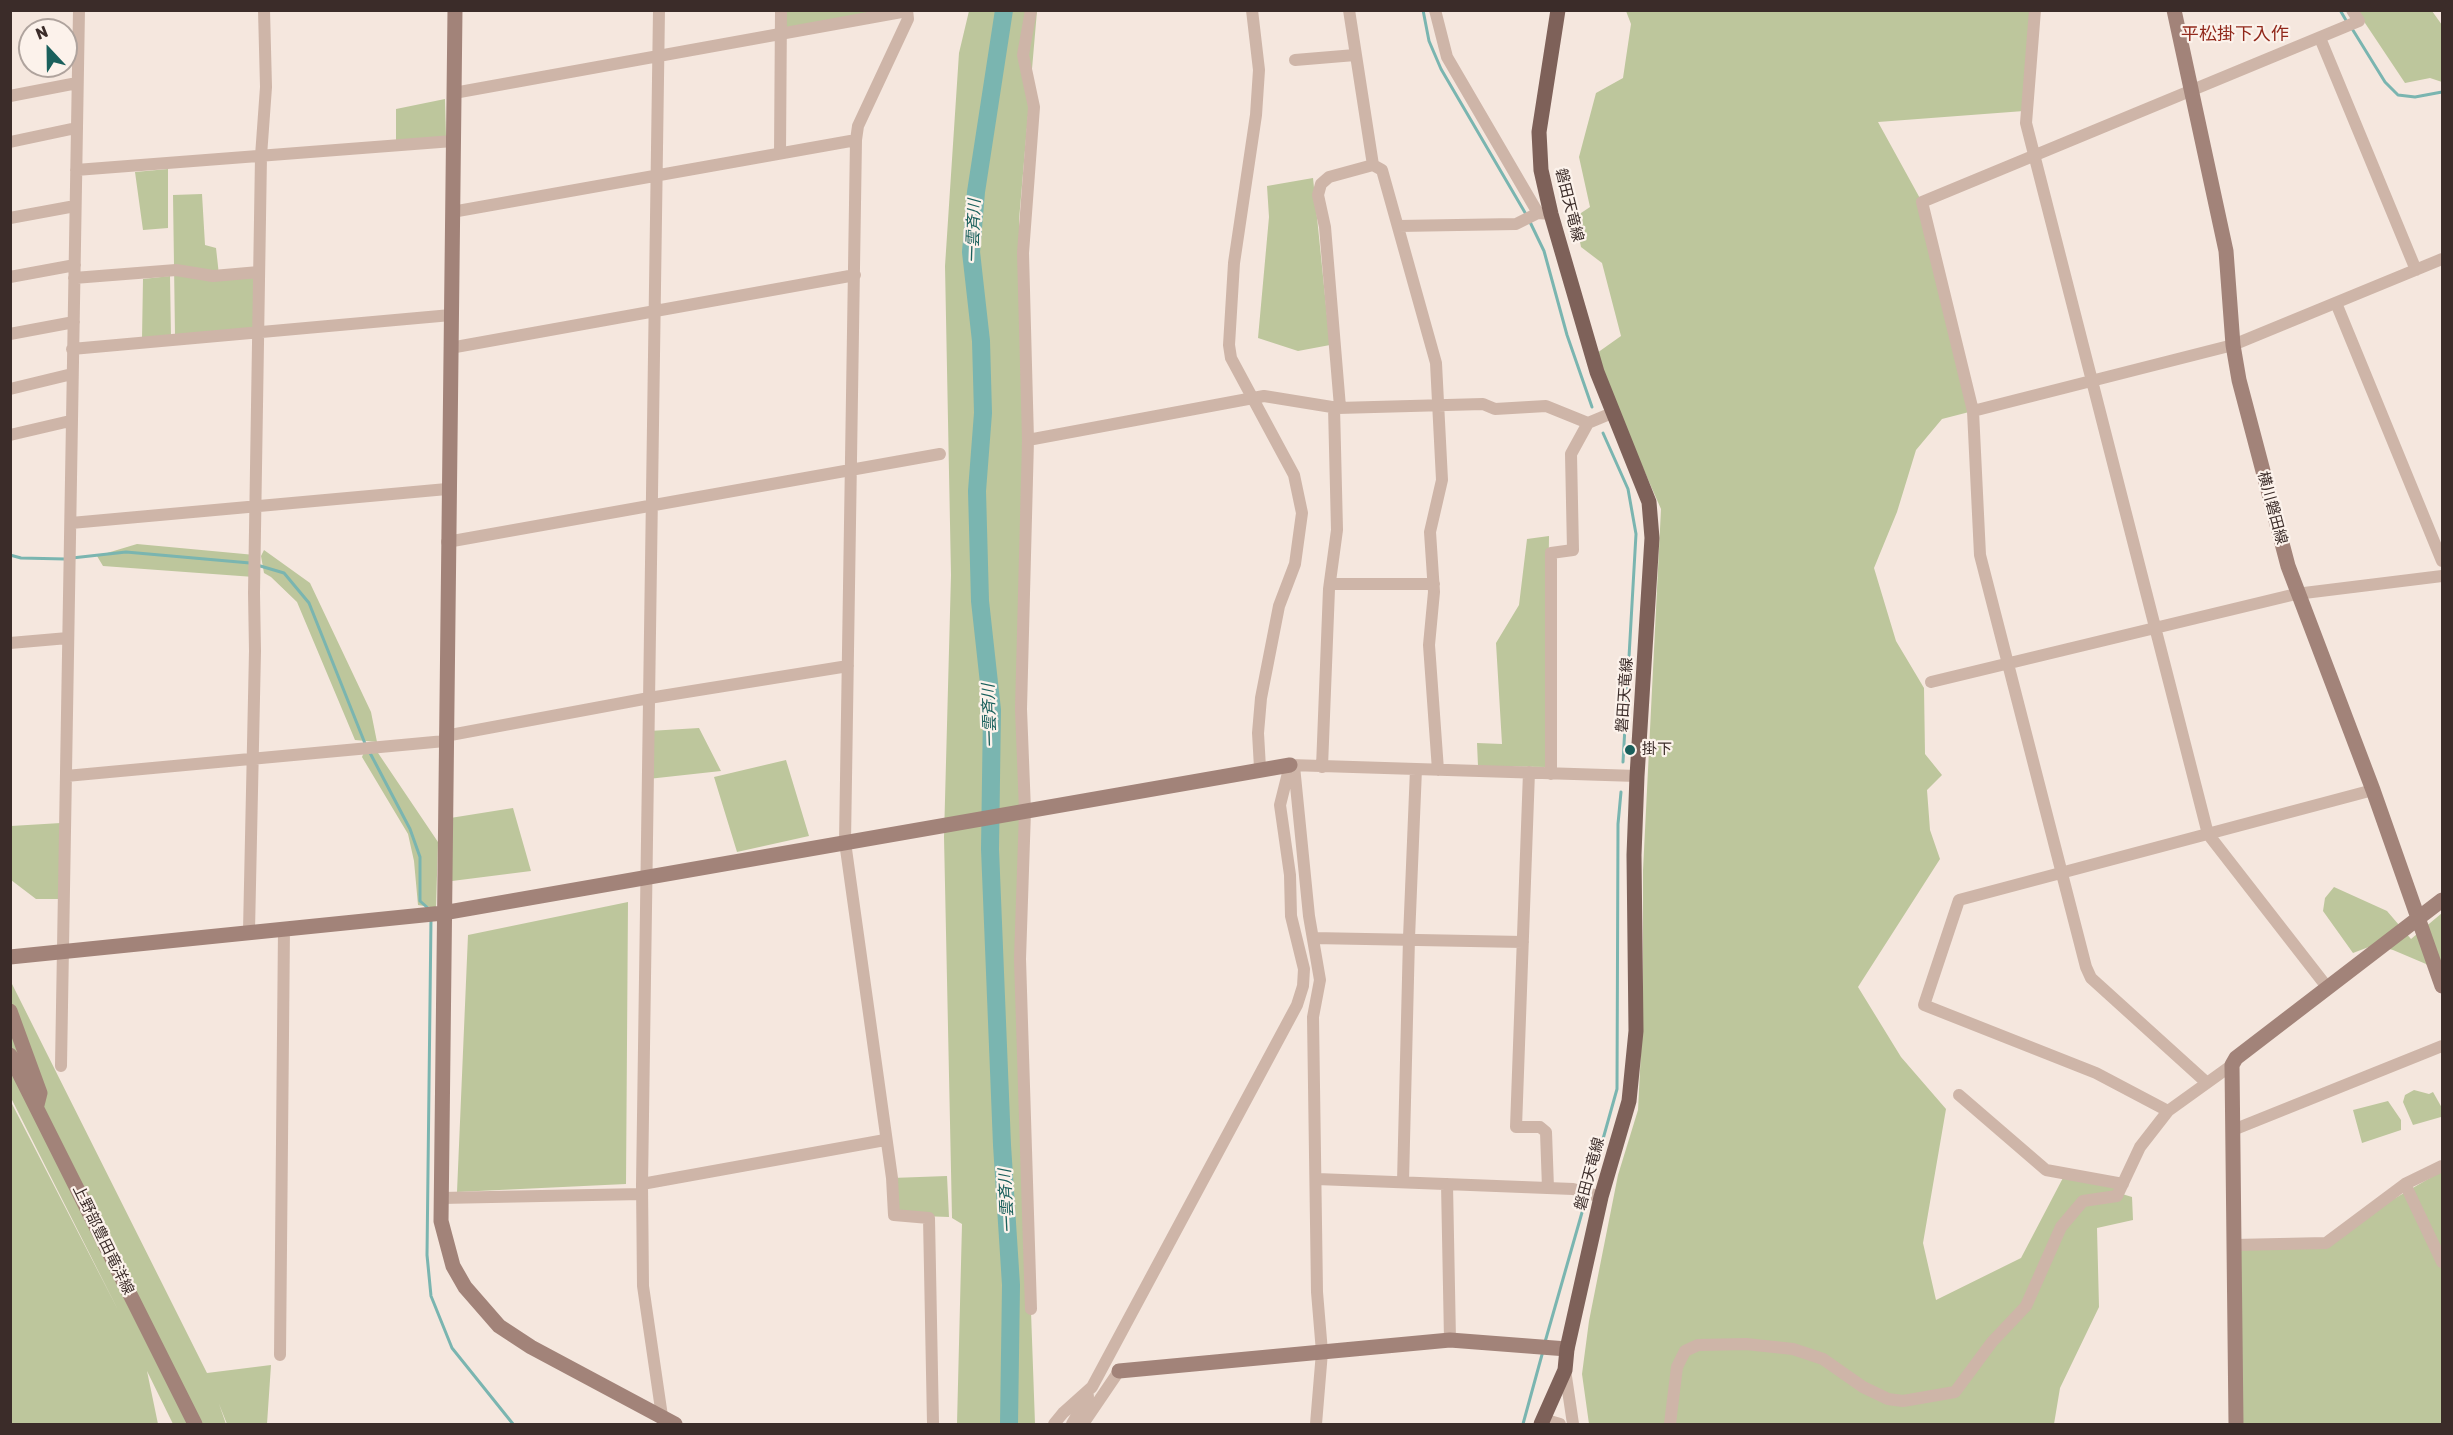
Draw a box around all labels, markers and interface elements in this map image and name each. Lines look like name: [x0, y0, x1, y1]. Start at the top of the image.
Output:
north arrow: [18, 18, 78, 78]
text: N: [33, 22, 51, 44]
district label: 平松掛下入作: [2181, 24, 2289, 46]
street label: 磐田天竜線: [1551, 166, 1587, 244]
water label: 一雲斉川: [963, 199, 985, 263]
street label: 横川磐田線: [2254, 469, 2290, 547]
street label: 磐田天竜線: [1613, 657, 1637, 733]
water label: 一雲斉川: [979, 684, 1001, 748]
place label: 掛下: [1642, 741, 1672, 759]
marker: 掛下: [1623, 743, 1637, 757]
street label: 磐田天竜線: [1572, 1135, 1608, 1213]
water label: 一雲斉川: [996, 1169, 1018, 1233]
street label: 上野部豊田竜洋線: [69, 1182, 137, 1298]

